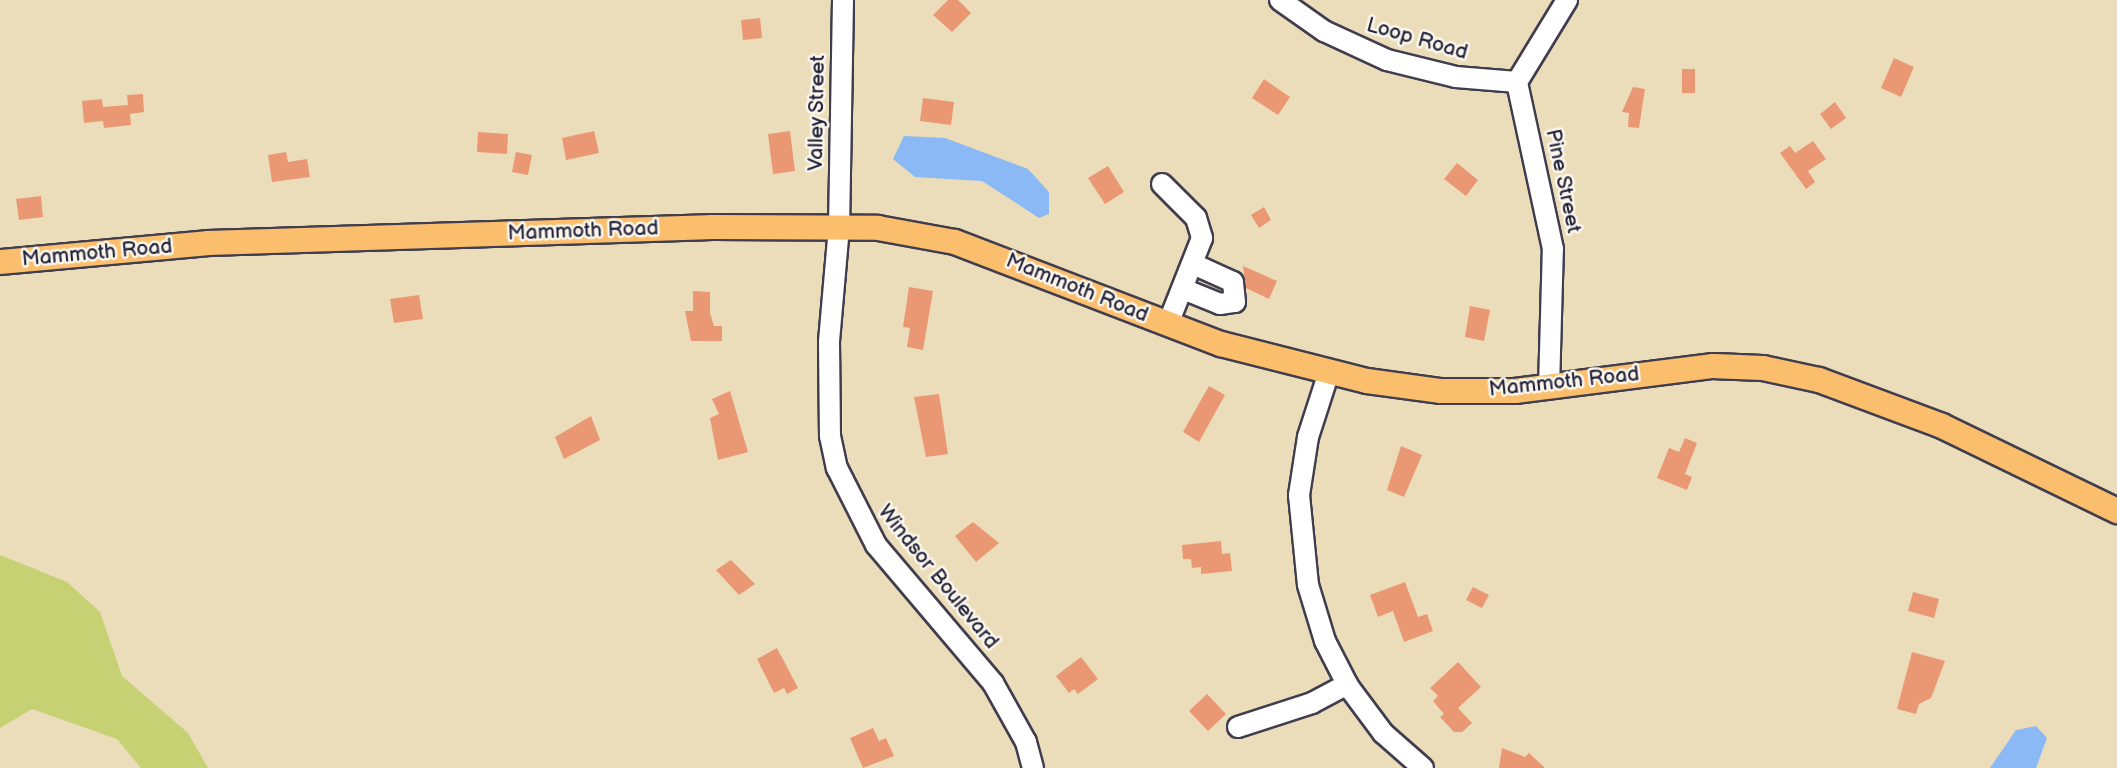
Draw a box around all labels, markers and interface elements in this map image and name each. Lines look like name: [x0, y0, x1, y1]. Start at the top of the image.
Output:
street label: Loop Road: [1364, 13, 1470, 65]
street label: Valley Street: [803, 54, 831, 172]
street label: Pine Street: [1540, 127, 1586, 235]
street label: Mammoth Road: [507, 216, 659, 246]
street label: Mammoth Road: [21, 234, 173, 272]
street label: Mammoth Road: [1002, 248, 1152, 328]
street label: Mammoth Road: [1488, 362, 1640, 402]
street label: Windsor Boulevard: [872, 500, 1004, 654]

